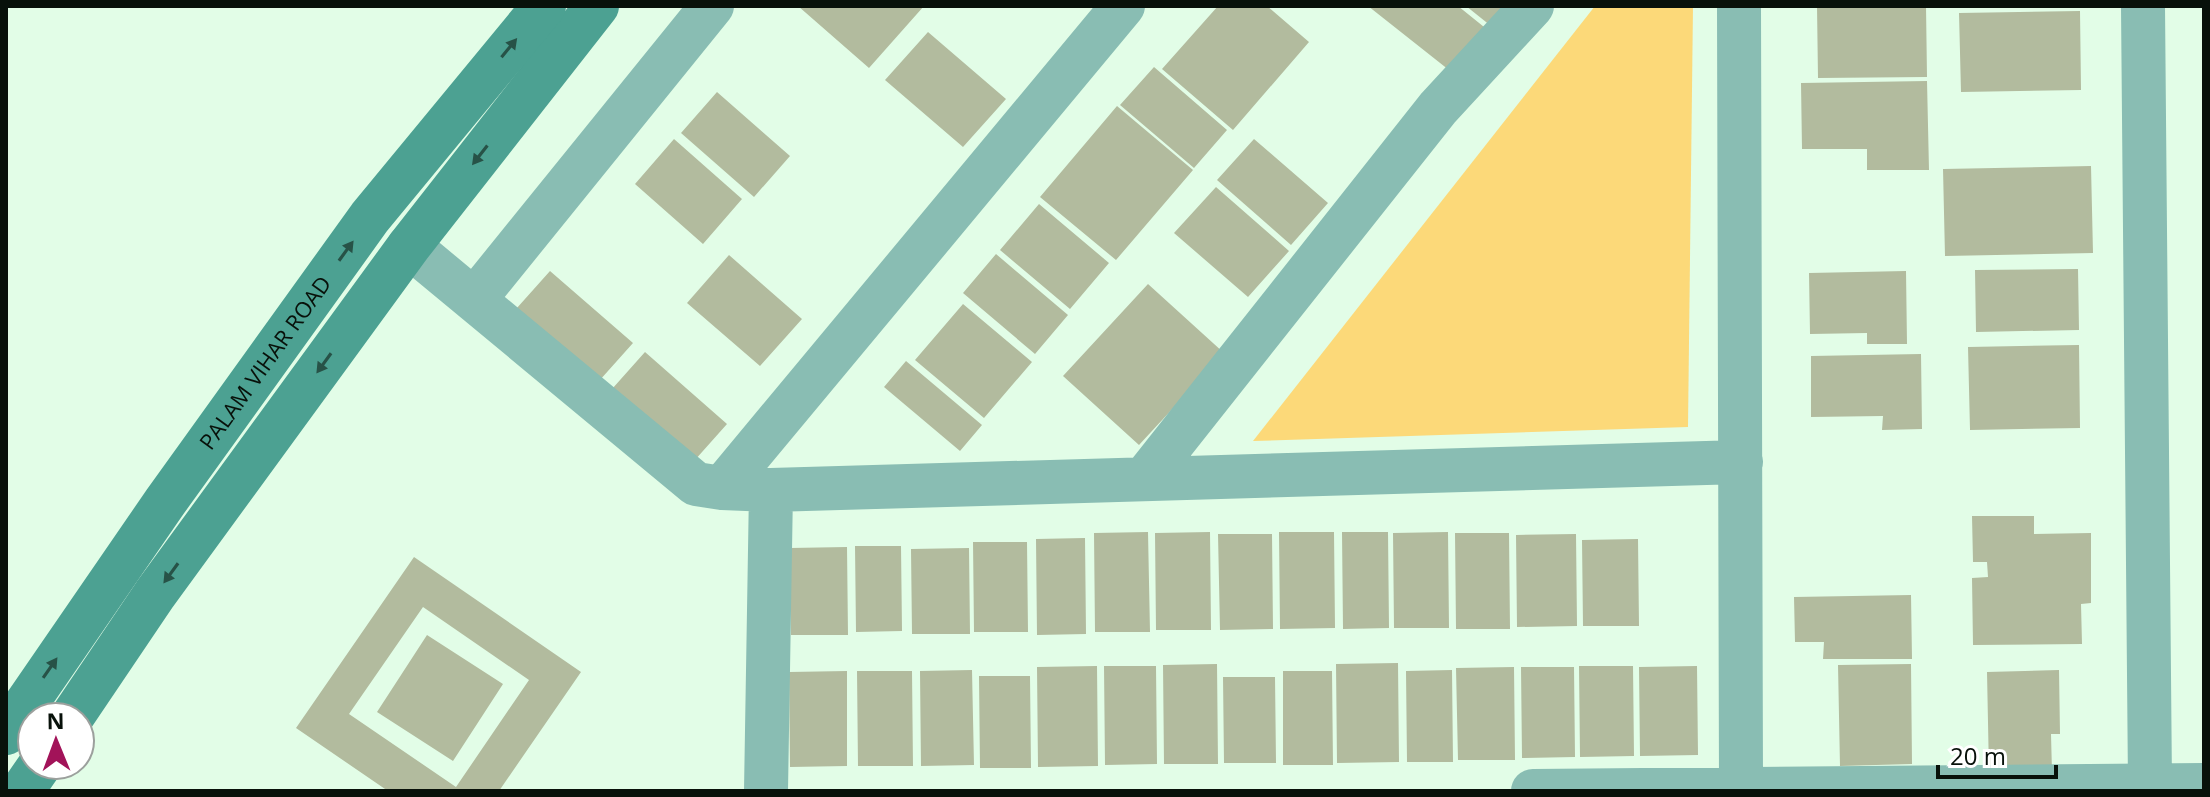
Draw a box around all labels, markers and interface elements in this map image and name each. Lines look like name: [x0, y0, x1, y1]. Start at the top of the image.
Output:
one-way arrow: [500, 38, 517, 58]
one-way arrow: [473, 145, 489, 166]
one-way arrow: [338, 240, 353, 261]
street label: PALAM VIHAR ROAD: [192, 269, 337, 455]
one-way arrow: [316, 353, 332, 373]
one-way arrow: [163, 563, 179, 583]
one-way arrow: [42, 658, 57, 679]
north arrow: [16, 701, 96, 781]
text: N: [46, 705, 65, 735]
scale bar: [1938, 729, 2056, 779]
text: 20 m: [1950, 739, 2006, 772]

